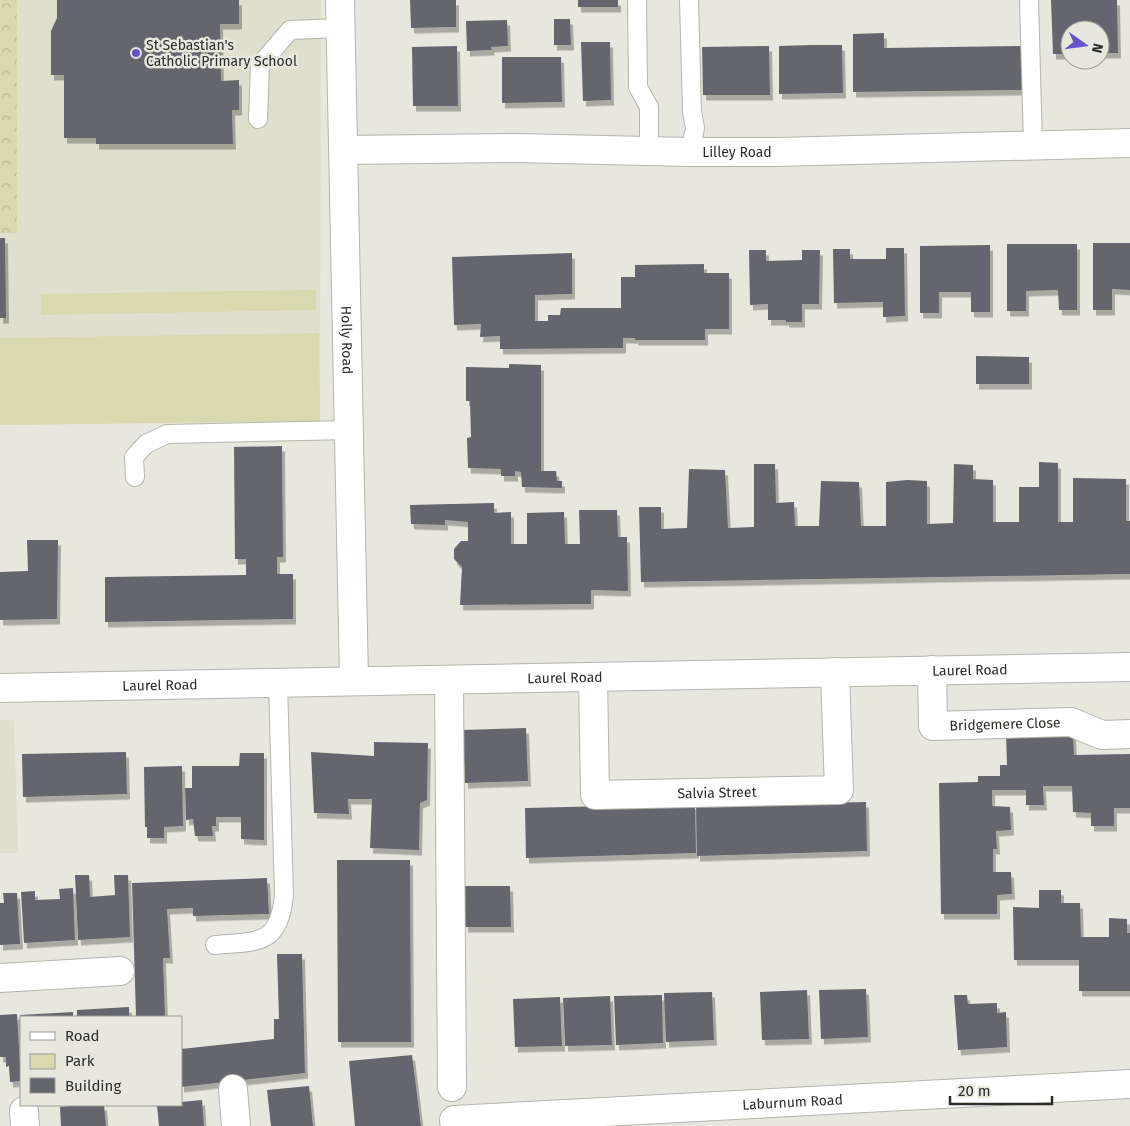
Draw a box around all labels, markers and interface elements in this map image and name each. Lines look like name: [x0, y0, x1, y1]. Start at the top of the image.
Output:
north arrow: [1060, 20, 1110, 70]
place label: St Sebastian's Catholic Primary School: [146, 37, 297, 70]
text: N: [1088, 41, 1107, 55]
marker: St Sebastian's Catholic Primary School: [130, 47, 142, 59]
street label: Lilley Road: [702, 144, 772, 161]
street label: Holly Road: [338, 305, 356, 374]
street label: Laurel Road: [932, 661, 1008, 679]
street label: Laurel Road: [527, 668, 603, 687]
street label: Laurel Road: [122, 676, 198, 694]
street label: Bridgemere Close: [949, 714, 1061, 734]
street label: Salvia Street: [677, 783, 758, 802]
legend: [20, 1016, 182, 1106]
text: Road: [65, 1027, 100, 1045]
text: Park: [65, 1052, 95, 1070]
scale bar: [950, 1074, 1052, 1106]
text: Building: [65, 1077, 121, 1095]
text: 20 m: [958, 1082, 991, 1100]
street label: Laburnum Road: [742, 1091, 843, 1113]

